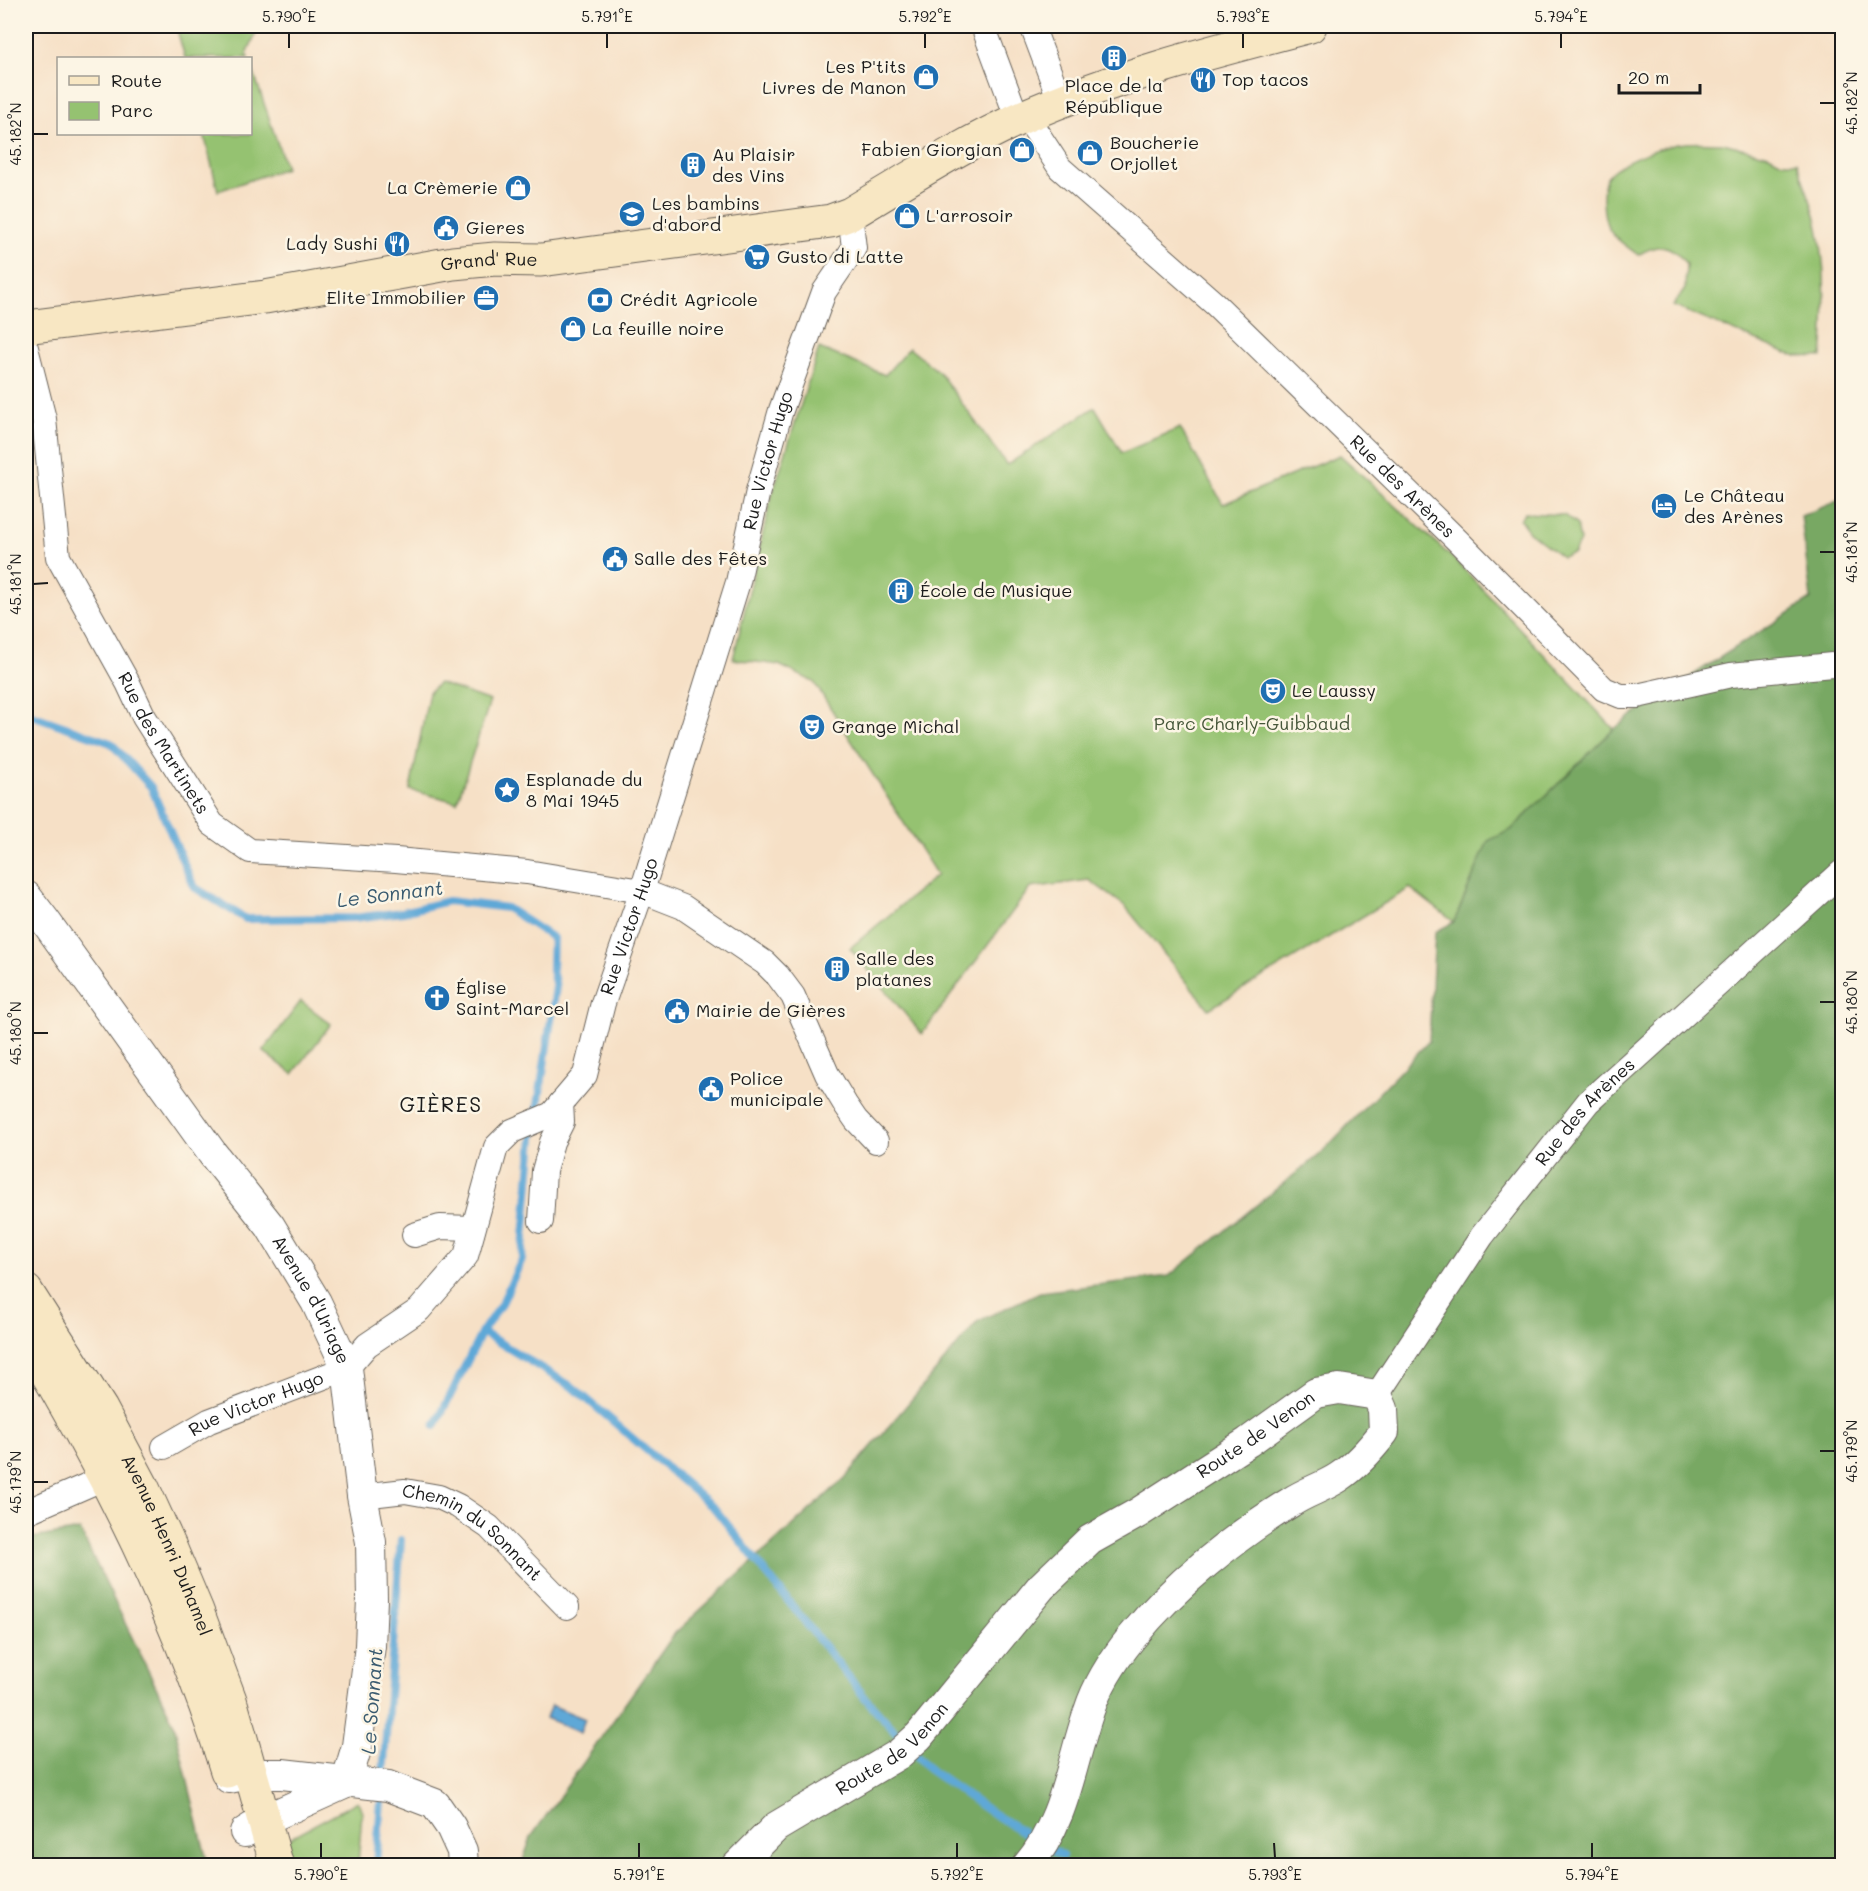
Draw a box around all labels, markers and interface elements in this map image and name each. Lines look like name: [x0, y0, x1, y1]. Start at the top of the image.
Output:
text: 5.790°E: [262, 6, 316, 26]
text: 5.791°E: [581, 6, 633, 26]
text: 5.792°E: [898, 6, 952, 26]
text: 5.793°E: [1216, 6, 1270, 26]
text: 5.794°E: [1534, 6, 1588, 26]
building icon: Place de la République: [1099, 43, 1129, 73]
place label: Les P'tits Livres de Manon: [762, 54, 906, 99]
legend: [57, 57, 252, 135]
scale bar: [1619, 57, 1700, 95]
shop icon: Les P'tits Livres de Manon: [911, 62, 941, 92]
restaurant icon: Top tacos: [1188, 65, 1218, 95]
text: 20 m: [1628, 65, 1669, 89]
place label: Top tacos: [1222, 67, 1309, 91]
text: Route: [111, 68, 162, 92]
text: 45.182°N: [1841, 72, 1861, 134]
place label: Place de la République: [1065, 73, 1163, 118]
text: Parc: [111, 98, 153, 122]
text: 45.182°N: [5, 103, 25, 165]
place label: Boucherie Orjollet: [1110, 130, 1199, 175]
shop icon: Fabien Giorgian: [1007, 135, 1037, 165]
place label: Fabien Giorgian: [861, 137, 1002, 161]
shop icon: Boucherie Orjollet: [1075, 138, 1105, 168]
place label: Au Plaisir des Vins: [712, 142, 796, 187]
building icon: Au Plaisir des Vins: [678, 150, 708, 180]
shop icon: La Crèmerie: [503, 173, 533, 203]
place label: La Crèmerie: [387, 175, 498, 199]
place label: Les bambins d'abord: [652, 191, 760, 236]
school or university icon: Les bambins d'abord: [617, 199, 647, 229]
shop icon: L'arrosoir: [892, 201, 922, 231]
place label: L'arrosoir: [926, 203, 1013, 227]
public building icon: Gieres: [431, 213, 461, 243]
place label: Gieres: [466, 215, 525, 239]
restaurant icon: Lady Sushi: [382, 229, 412, 259]
place label: Lady Sushi: [286, 231, 378, 255]
supermarket icon: Gusto di Latte: [742, 242, 772, 272]
place label: Gusto di Latte: [777, 244, 904, 268]
street label: Grand' Rue: [438, 246, 538, 276]
office icon: Elite Immobilier: [471, 283, 501, 313]
place label: Elite Immobilier: [326, 285, 466, 309]
bank icon: Crédit Agricole: [585, 285, 615, 315]
place label: Crédit Agricole: [620, 287, 758, 311]
shop icon: La feuille noire: [558, 314, 588, 344]
place label: La feuille noire: [592, 316, 724, 340]
street label: Rue Victor Hugo: [737, 387, 798, 532]
street label: Rue des Arènes: [1345, 429, 1461, 543]
place label: Le Château des Arènes: [1684, 483, 1785, 528]
hotel icon: Le Château des Arènes: [1649, 491, 1679, 521]
text: 45.181°N: [1841, 521, 1861, 583]
public building icon: Salle des Fêtes: [600, 544, 630, 574]
place label: Salle des Fêtes: [634, 546, 767, 570]
text: 45.181°N: [5, 553, 25, 615]
building icon: École de Musique: [886, 576, 916, 606]
place label: École de Musique: [920, 578, 1072, 602]
street label: Rue des Martinets: [113, 667, 216, 818]
theatre icon: Le Laussy: [1258, 676, 1288, 706]
place label: Le Laussy: [1292, 678, 1376, 702]
park label: Parc Charly-Guibbaud: [1154, 711, 1350, 735]
theatre icon: Grange Michal: [797, 712, 827, 742]
place label: Grange Michal: [832, 714, 959, 738]
place label: Esplanade du 8 Mai 1945: [526, 767, 643, 812]
place icon: Esplanade du 8 Mai 1945: [492, 775, 522, 805]
street label: Rue Victor Hugo: [594, 854, 663, 998]
water label: Le Sonnant: [335, 874, 445, 912]
place label: Salle des platanes: [856, 946, 935, 991]
building icon: Salle des platanes: [822, 954, 852, 984]
text: 45.180°N: [1841, 970, 1861, 1034]
place label: Église Saint-Marcel: [456, 975, 569, 1020]
church icon: Église Saint-Marcel: [422, 983, 452, 1013]
public building icon: Mairie de Gières: [662, 996, 692, 1026]
place label: Mairie de Gières: [696, 998, 846, 1022]
text: 45.180°N: [5, 1001, 25, 1065]
street label: Rue des Arènes: [1529, 1052, 1640, 1170]
place label: Police municipale: [730, 1066, 824, 1111]
public building icon: Police municipale: [696, 1074, 726, 1104]
district label: GIÈRES: [399, 1090, 483, 1117]
street label: Avenue d'Uriage: [267, 1230, 356, 1367]
street label: Rue Victor Hugo: [184, 1365, 327, 1441]
street label: Route de Venon: [1191, 1385, 1319, 1483]
text: 45.179°N: [1841, 1420, 1861, 1482]
street label: Avenue Henri Duhamel: [116, 1450, 218, 1639]
text: 45.179°N: [5, 1451, 25, 1513]
street label: Chemin du Sonnant: [400, 1478, 548, 1586]
water label: Le Sonnant: [354, 1647, 388, 1755]
street label: Route de Venon: [831, 1697, 953, 1800]
text: 5.790°E: [294, 1864, 348, 1884]
text: 5.791°E: [613, 1864, 665, 1884]
text: 5.792°E: [930, 1864, 984, 1884]
text: 5.793°E: [1248, 1864, 1302, 1884]
text: 5.794°E: [1565, 1864, 1619, 1884]

